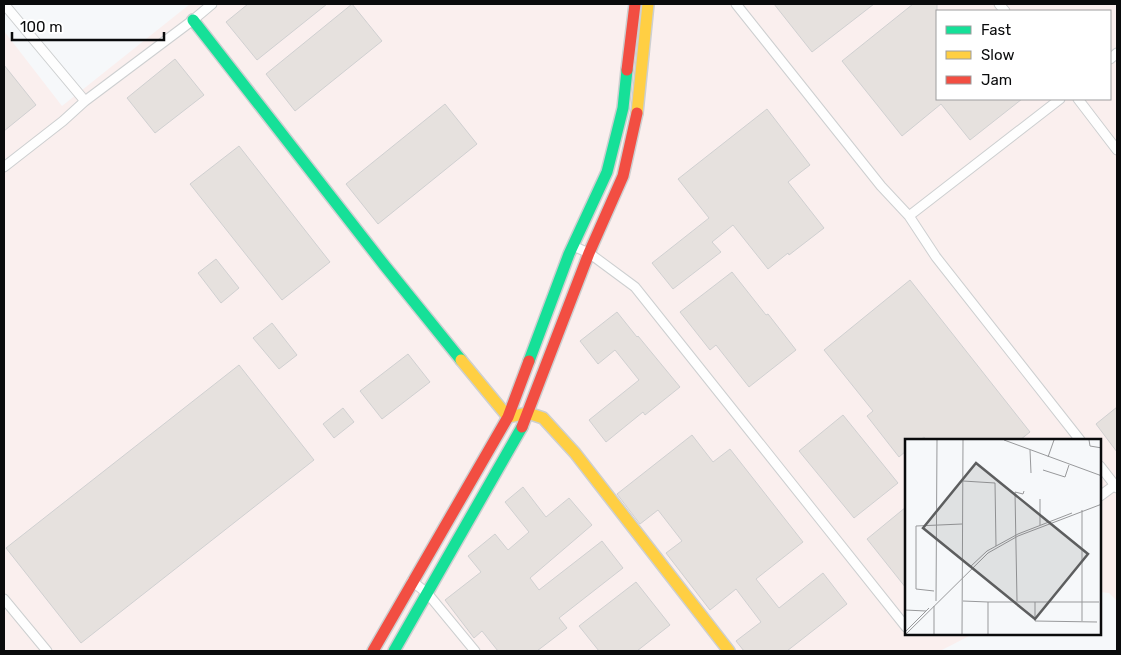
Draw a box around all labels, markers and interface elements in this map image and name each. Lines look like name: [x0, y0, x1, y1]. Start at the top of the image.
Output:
scale bar: [12, 10, 165, 42]
legend: [936, 10, 1111, 100]
text: 100 m: [20, 18, 62, 36]
text: Fast: [981, 21, 1011, 39]
text: Slow: [981, 46, 1014, 64]
text: Jam: [981, 71, 1012, 89]
inset map: [905, 439, 1101, 635]

